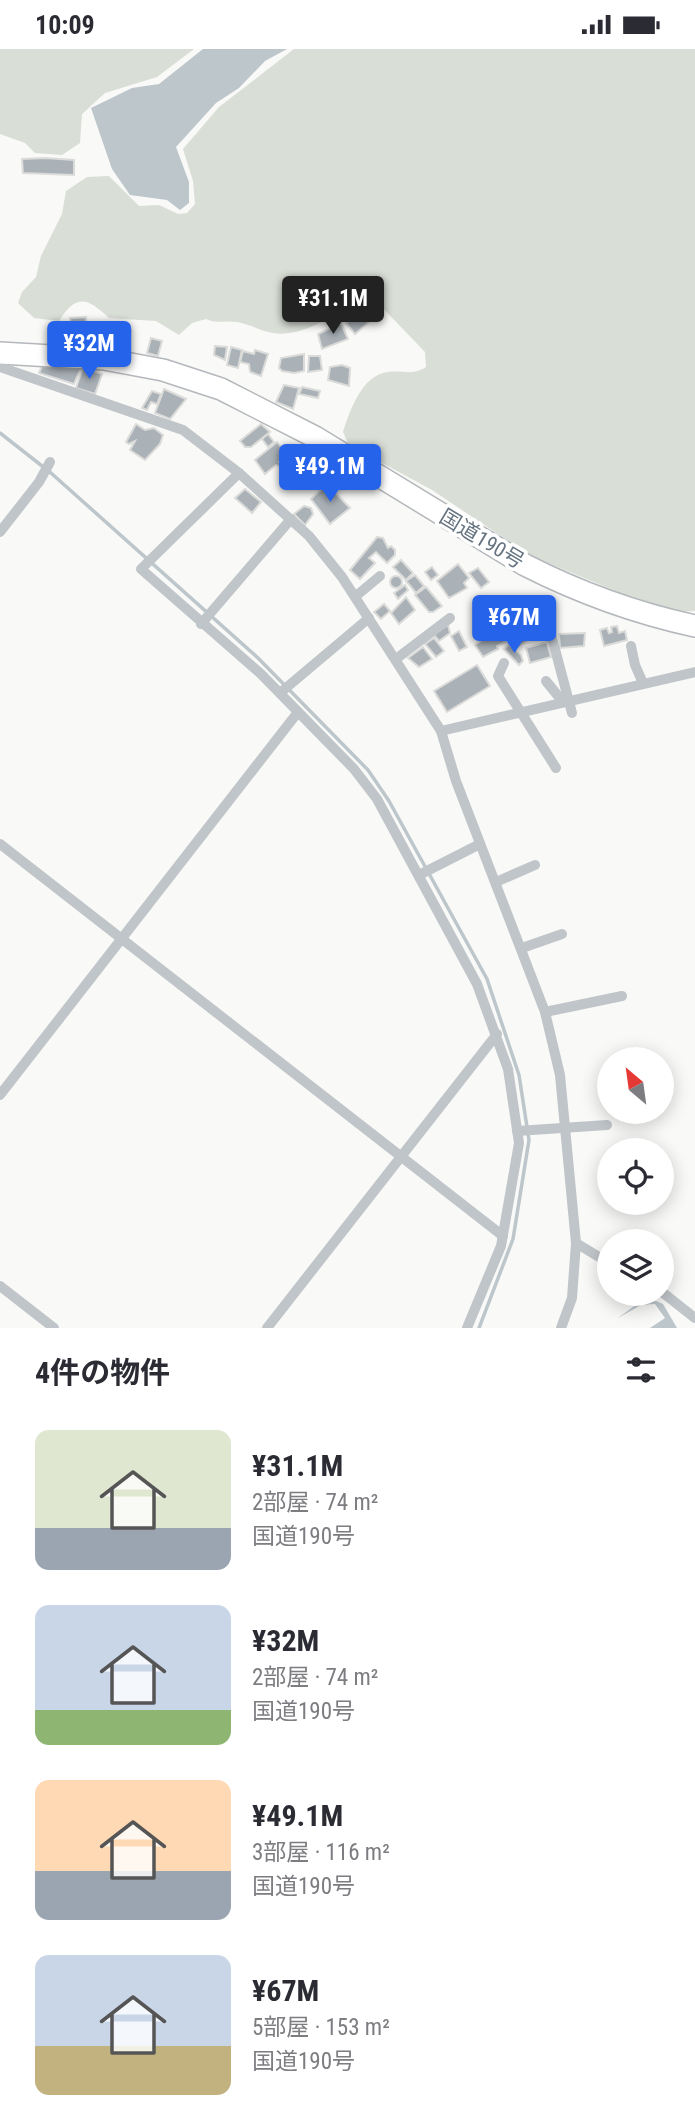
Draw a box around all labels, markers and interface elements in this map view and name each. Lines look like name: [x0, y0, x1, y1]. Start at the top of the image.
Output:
text: 10:09: [35, 10, 95, 40]
pin: ¥31.1M: [276, 277, 390, 336]
text: ¥31.1M: [298, 285, 368, 312]
pin: ¥32M: [48, 321, 130, 381]
text: ¥32M: [63, 330, 115, 357]
pin: ¥49.1M: [273, 445, 387, 504]
text: ¥49.1M: [295, 453, 365, 480]
street label: 国道190号: [435, 504, 529, 574]
pin: ¥67M: [473, 595, 555, 655]
text: ¥67M: [488, 604, 540, 631]
north arrow: [597, 1047, 674, 1123]
map controls: [597, 1047, 674, 1306]
button: locate: [597, 1138, 674, 1215]
button: layers: [597, 1229, 674, 1306]
icon: filters: [622, 1351, 660, 1389]
text: 4件の物件: [35, 1355, 170, 1390]
text: ¥31.1M: [252, 1448, 343, 1483]
icon: home: [91, 1458, 175, 1542]
text: 2部屋 · 74 m²: [252, 1489, 378, 1516]
text: 国道190号: [252, 1523, 355, 1550]
text: ¥32M: [252, 1623, 319, 1658]
icon: home: [91, 1633, 175, 1717]
text: 2部屋 · 74 m²: [252, 1664, 378, 1691]
text: 国道190号: [252, 1698, 355, 1725]
text: ¥49.1M: [252, 1798, 343, 1833]
icon: home: [91, 1808, 175, 1892]
text: 3部屋 · 116 m²: [252, 1839, 390, 1866]
text: 国道190号: [252, 1873, 355, 1900]
text: ¥67M: [252, 1973, 319, 2008]
icon: home: [91, 1983, 175, 2067]
text: 5部屋 · 153 m²: [252, 2014, 390, 2041]
text: 国道190号: [252, 2048, 355, 2075]

